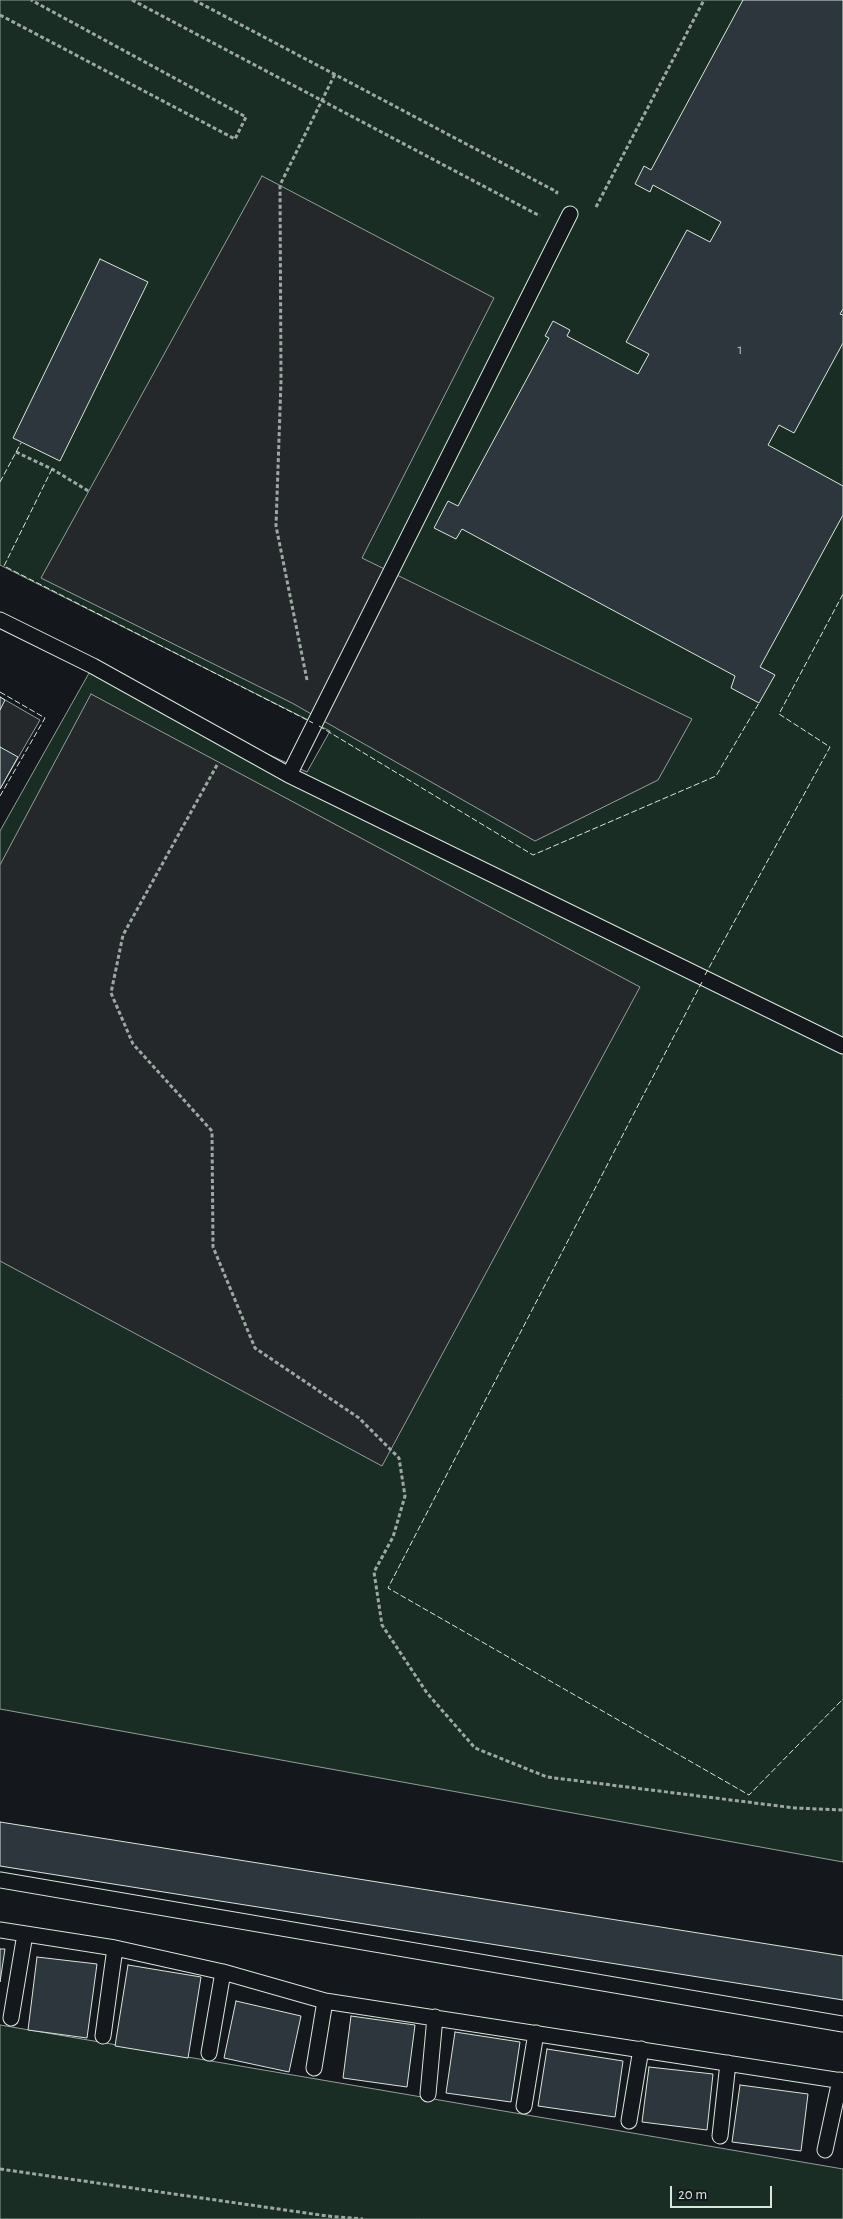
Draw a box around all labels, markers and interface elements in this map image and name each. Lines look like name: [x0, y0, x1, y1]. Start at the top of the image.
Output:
house number: 1: [737, 340, 743, 358]
scale bar: [673, 2176, 776, 2208]
text: 20 m: [678, 2187, 707, 2202]

